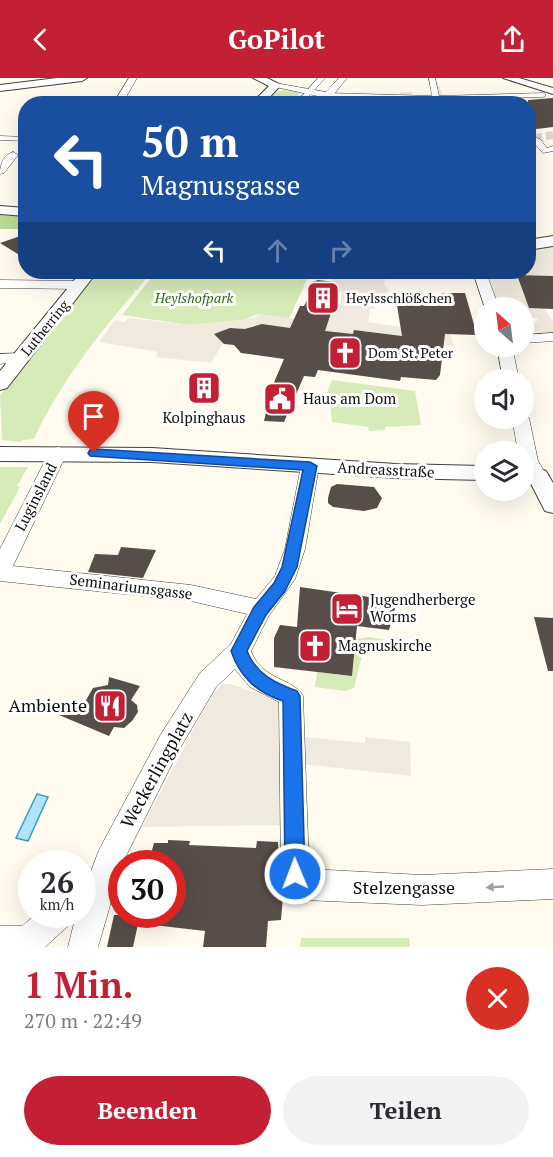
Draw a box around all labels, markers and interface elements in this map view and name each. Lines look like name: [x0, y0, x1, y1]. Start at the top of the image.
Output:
text: GoPilot: [228, 21, 325, 57]
icon: back: [24, 23, 57, 56]
icon: share: [496, 23, 529, 56]
text: 50 m: [141, 113, 239, 169]
icon: left: [42, 120, 120, 198]
text: Magnusgasse: [141, 167, 300, 203]
icon: left: [198, 234, 231, 267]
icon: ahead: [261, 234, 294, 267]
icon: right: [324, 234, 357, 267]
building icon: Heylsschlößchen: [305, 280, 341, 316]
park label: Heylshofpark: [154, 288, 234, 307]
place label: Heylsschlößchen: [346, 288, 453, 307]
street label: Lutherring: [16, 295, 73, 360]
north arrow: [474, 297, 534, 357]
map controls: [474, 297, 534, 501]
church icon: Dom St. Peter: [327, 335, 363, 371]
place label: Dom St. Peter: [368, 343, 454, 362]
button: sound: [474, 369, 534, 429]
building icon: Kolpinghaus: [186, 370, 222, 406]
public building icon: Haus am Dom: [262, 381, 298, 417]
place label: Haus am Dom: [303, 388, 396, 408]
pin: [68, 391, 119, 453]
icon: arrive: [77, 400, 110, 433]
place label: Kolpinghaus: [162, 407, 246, 427]
button: layers: [474, 441, 534, 501]
street label: Andreasstraße: [337, 456, 435, 482]
street label: Luginsland: [9, 459, 61, 534]
street label: Seminariumsgasse: [68, 569, 194, 603]
place label: Jugendherberge Worms: [370, 589, 475, 626]
hotel icon: Jugendherberge Worms: [329, 591, 365, 627]
church icon: Magnuskirche: [297, 628, 333, 664]
place label: Magnuskirche: [338, 635, 432, 655]
restaurant icon: Ambiente: [92, 688, 128, 724]
place label: Ambiente: [8, 693, 87, 717]
street label: Weckerlingplatz: [114, 707, 198, 832]
position arrow: [263, 842, 327, 906]
speed limit sign: 30: [108, 850, 186, 928]
text: 26: [40, 862, 74, 902]
street label: Stelzengasse: [353, 875, 455, 899]
one-way arrow: [485, 882, 504, 891]
text: km/h: [40, 894, 74, 914]
text: 1 Min.: [24, 961, 133, 1008]
button: close: [466, 967, 529, 1030]
text: 270 m · 22:49: [24, 1007, 142, 1034]
button: Beenden: [24, 1076, 271, 1145]
button: Teilen: [283, 1076, 529, 1145]

